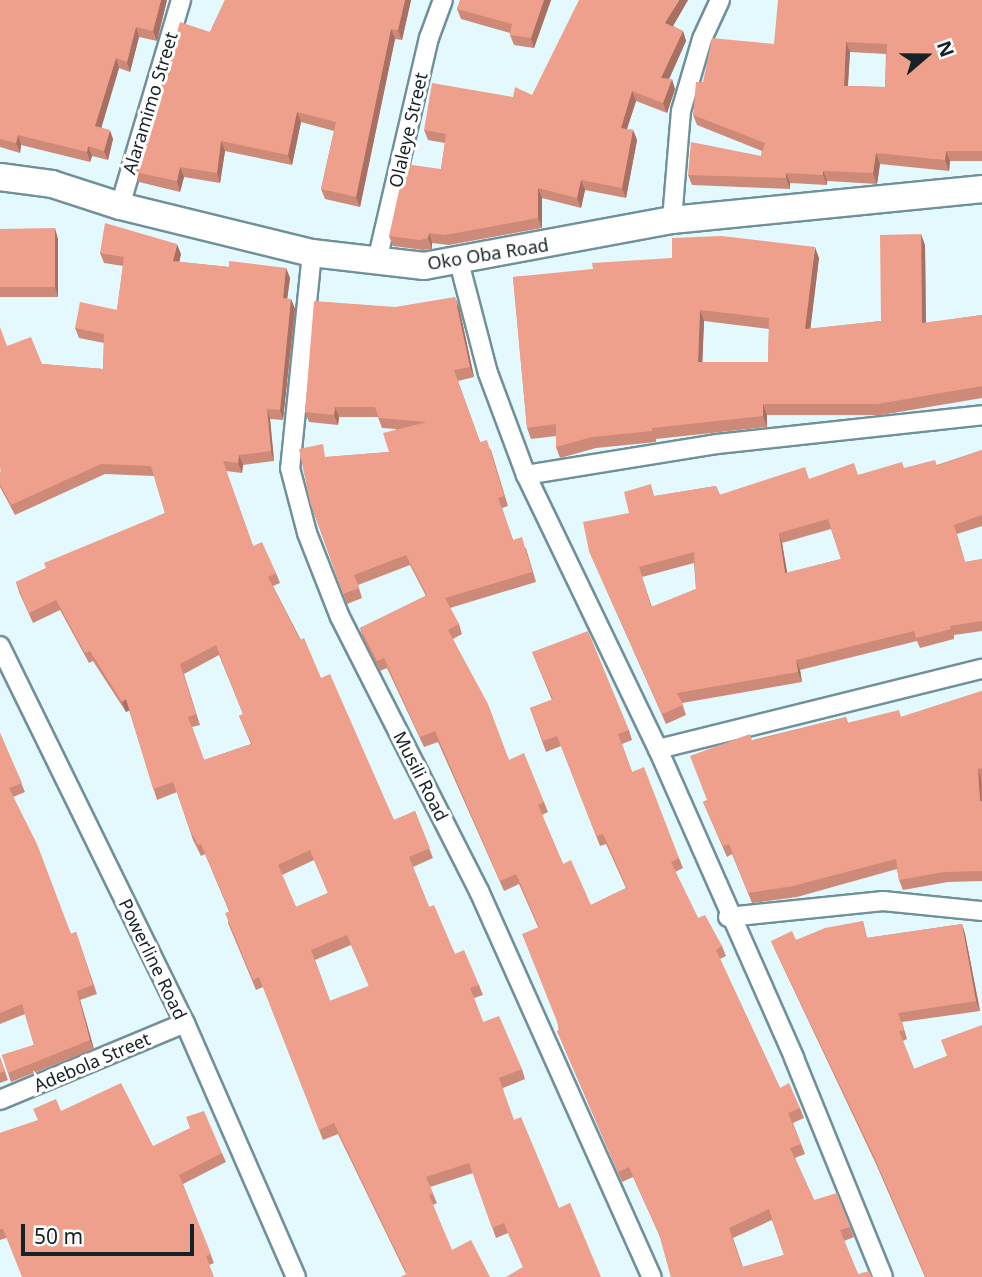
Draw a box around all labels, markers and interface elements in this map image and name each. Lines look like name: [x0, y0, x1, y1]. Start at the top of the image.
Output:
north arrow: [891, 21, 961, 91]
street label: Alaramimo Street: [118, 29, 182, 177]
text: N: [931, 37, 961, 61]
street label: Olaleye Street: [384, 70, 432, 190]
street label: Oko Oba Road: [426, 234, 550, 274]
street label: Musili Road: [389, 727, 453, 825]
street label: Powerline Road: [114, 895, 192, 1023]
street label: Adebola Street: [31, 1028, 153, 1096]
scale bar: [24, 1210, 198, 1254]
text: 50 m: [34, 1222, 83, 1250]

